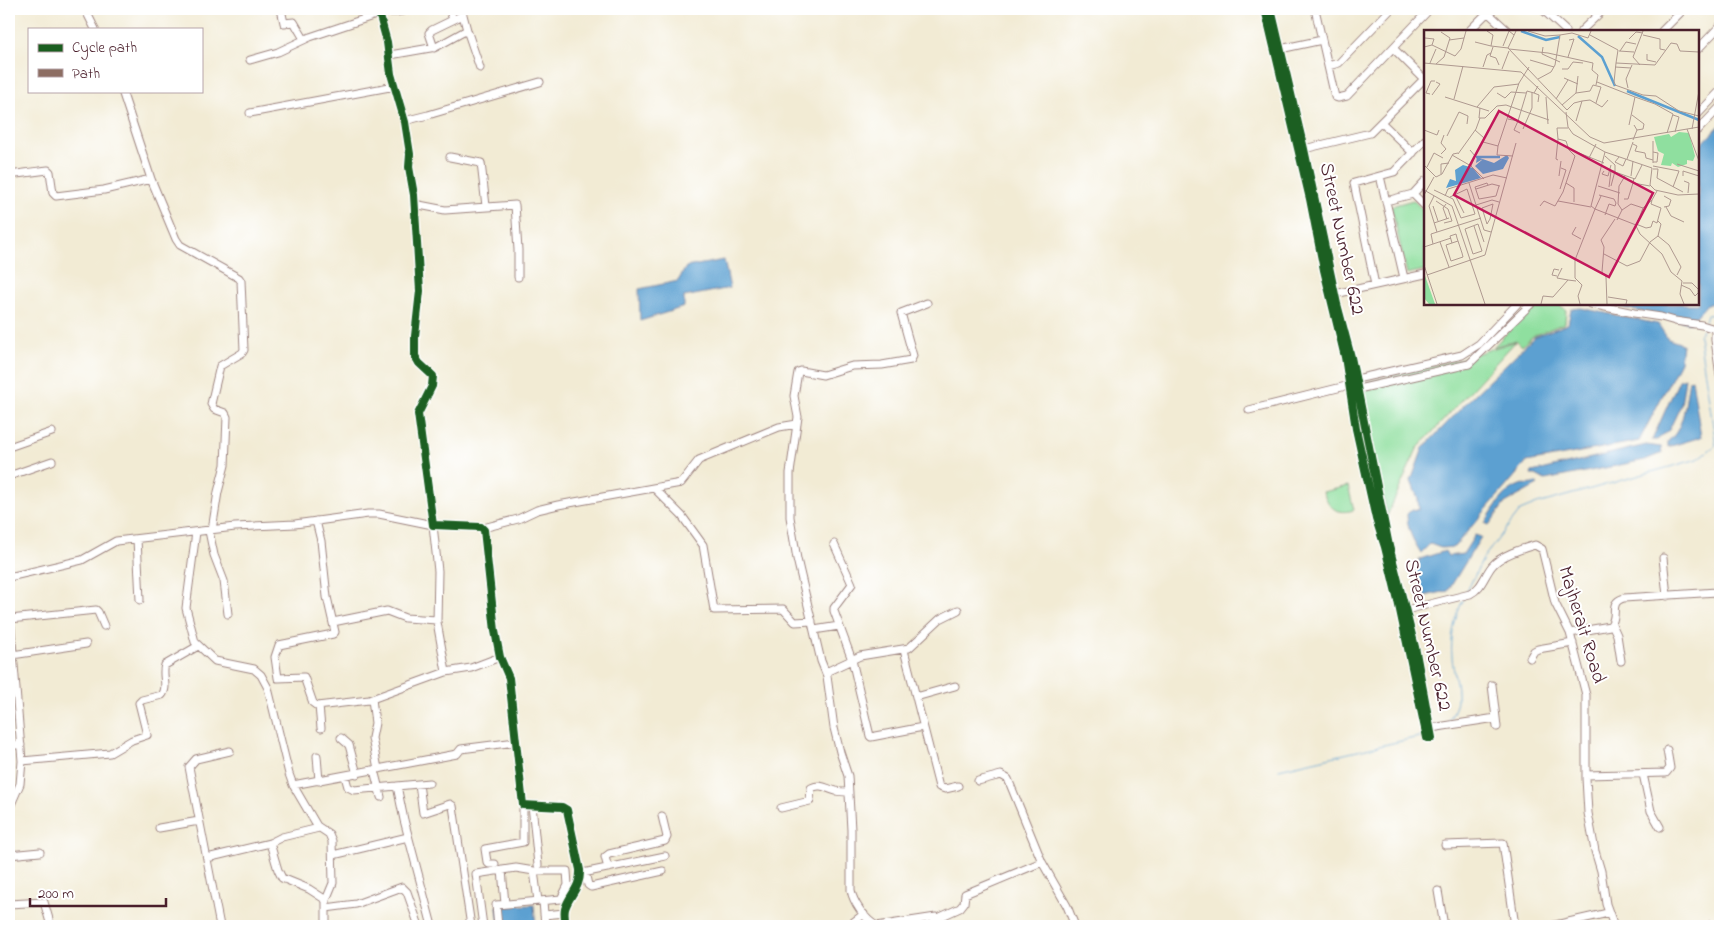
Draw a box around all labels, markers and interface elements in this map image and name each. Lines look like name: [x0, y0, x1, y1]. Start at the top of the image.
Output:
legend: [28, 28, 202, 92]
inset map: [1424, 30, 1699, 305]
text: Cycle path: [72, 37, 137, 60]
text: Path: [72, 63, 100, 85]
street label: Street Number 622: [1311, 160, 1371, 318]
street label: Street Number 622: [1395, 556, 1459, 714]
street label: Majherait Road: [1549, 563, 1613, 687]
scale bar: [30, 875, 166, 907]
text: 200 m: [38, 883, 74, 905]

